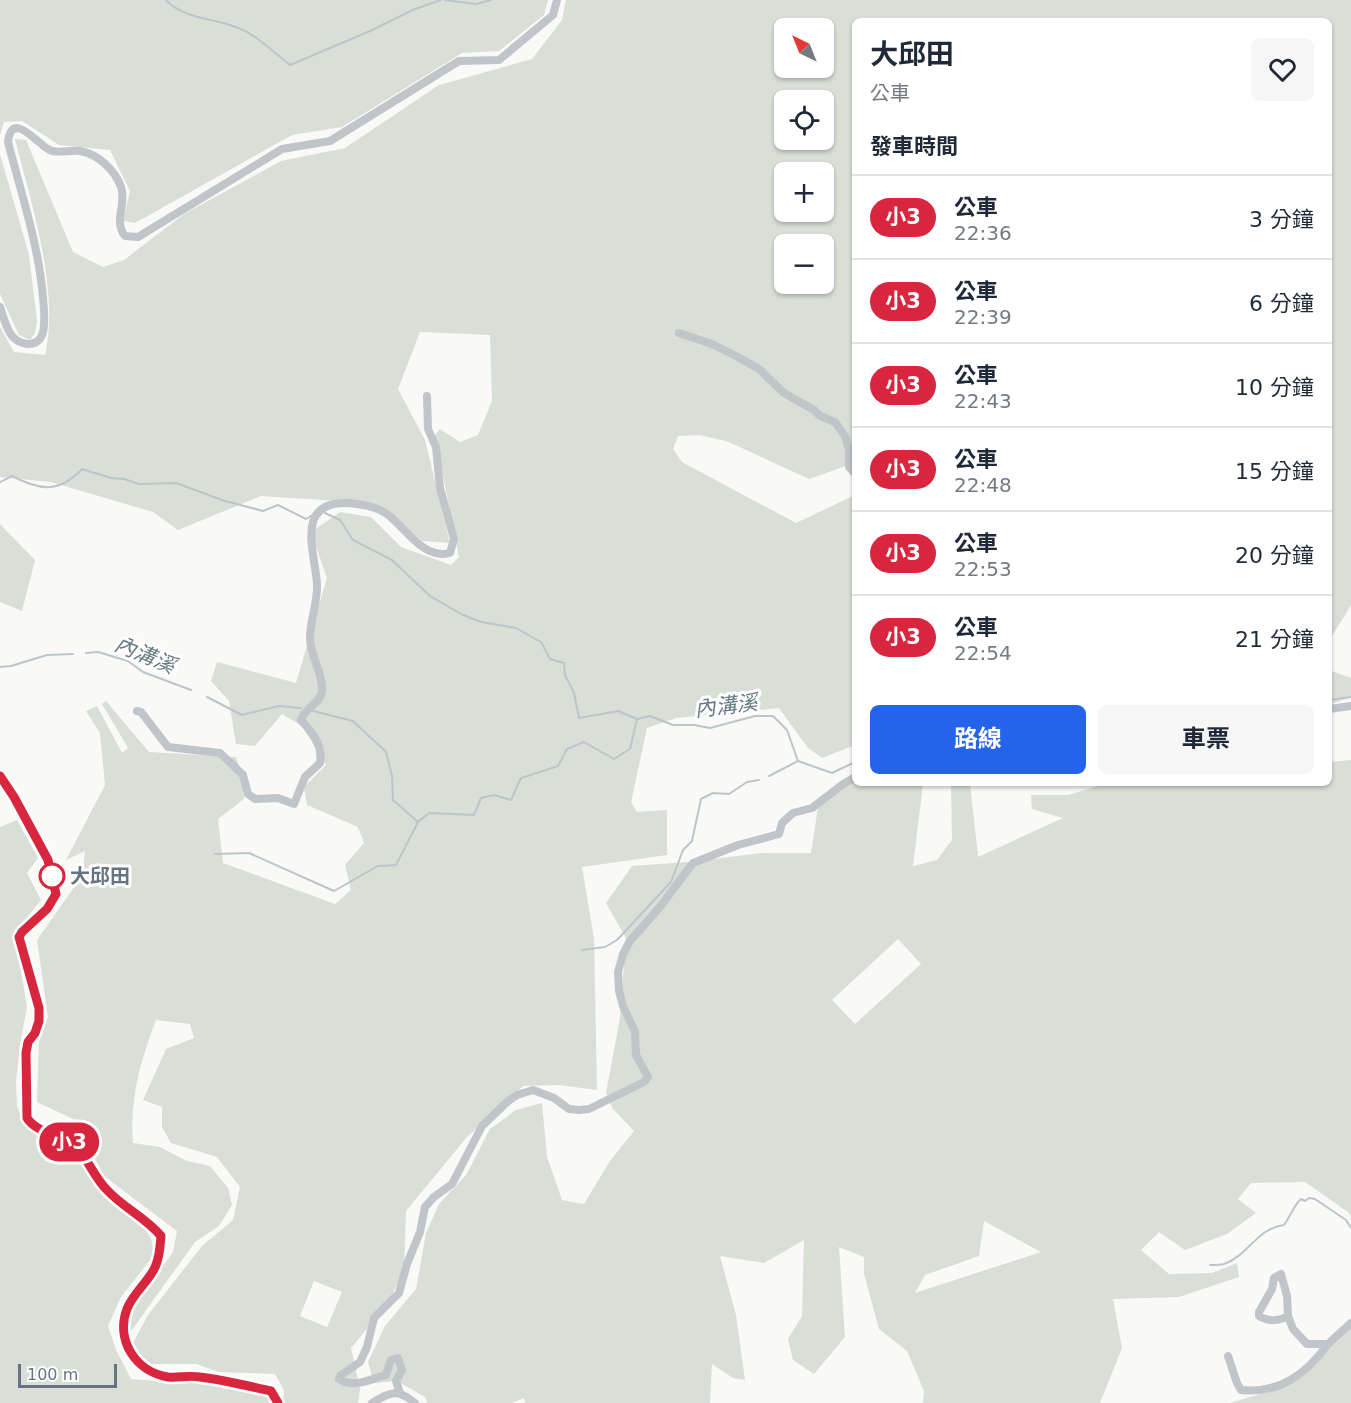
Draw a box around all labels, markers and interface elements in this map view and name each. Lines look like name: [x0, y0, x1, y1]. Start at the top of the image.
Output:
north arrow: [774, 18, 834, 78]
map controls: [774, 18, 834, 294]
text: 大邱田: [870, 38, 954, 71]
button: heart: [1251, 38, 1314, 101]
text: 公車: [870, 81, 910, 105]
button: locate: [774, 90, 834, 150]
text: 發車時間: [870, 134, 958, 159]
button: +: [774, 162, 834, 222]
text: 公車: [954, 195, 998, 220]
text: 小3: [885, 205, 921, 229]
text: 3 分鐘: [1249, 207, 1314, 232]
text: 22:36: [954, 221, 1012, 245]
button: −: [774, 234, 834, 294]
text: 公車: [954, 279, 998, 304]
text: 小3: [885, 289, 921, 313]
text: 6 分鐘: [1249, 291, 1314, 316]
text: 22:39: [954, 305, 1012, 329]
text: 公車: [954, 363, 998, 388]
text: 小3: [885, 373, 921, 397]
text: 10 分鐘: [1235, 375, 1314, 400]
text: 22:43: [954, 389, 1012, 413]
text: 公車: [954, 447, 998, 472]
text: 小3: [885, 457, 921, 481]
text: 15 分鐘: [1235, 459, 1314, 484]
text: 22:48: [954, 473, 1012, 497]
text: 公車: [954, 531, 998, 556]
text: 小3: [885, 541, 921, 565]
text: 20 分鐘: [1235, 543, 1314, 568]
text: 22:53: [954, 557, 1012, 581]
text: 公車: [954, 615, 998, 640]
text: 小3: [885, 625, 921, 649]
text: 21 分鐘: [1235, 627, 1314, 652]
water label: 內溝溪: [111, 632, 181, 680]
text: 22:54: [954, 641, 1012, 665]
water label: 內溝溪: [693, 690, 762, 722]
button: 路線: [870, 705, 1086, 774]
button: 車票: [1098, 705, 1314, 774]
marker: 大邱田: [39, 863, 65, 889]
place label: 大邱田: [70, 864, 130, 888]
line badge: 小3: [42, 1122, 96, 1162]
text: 小3: [51, 1130, 87, 1154]
scale bar: [18, 1361, 117, 1388]
text: 100 m: [27, 1365, 78, 1384]

